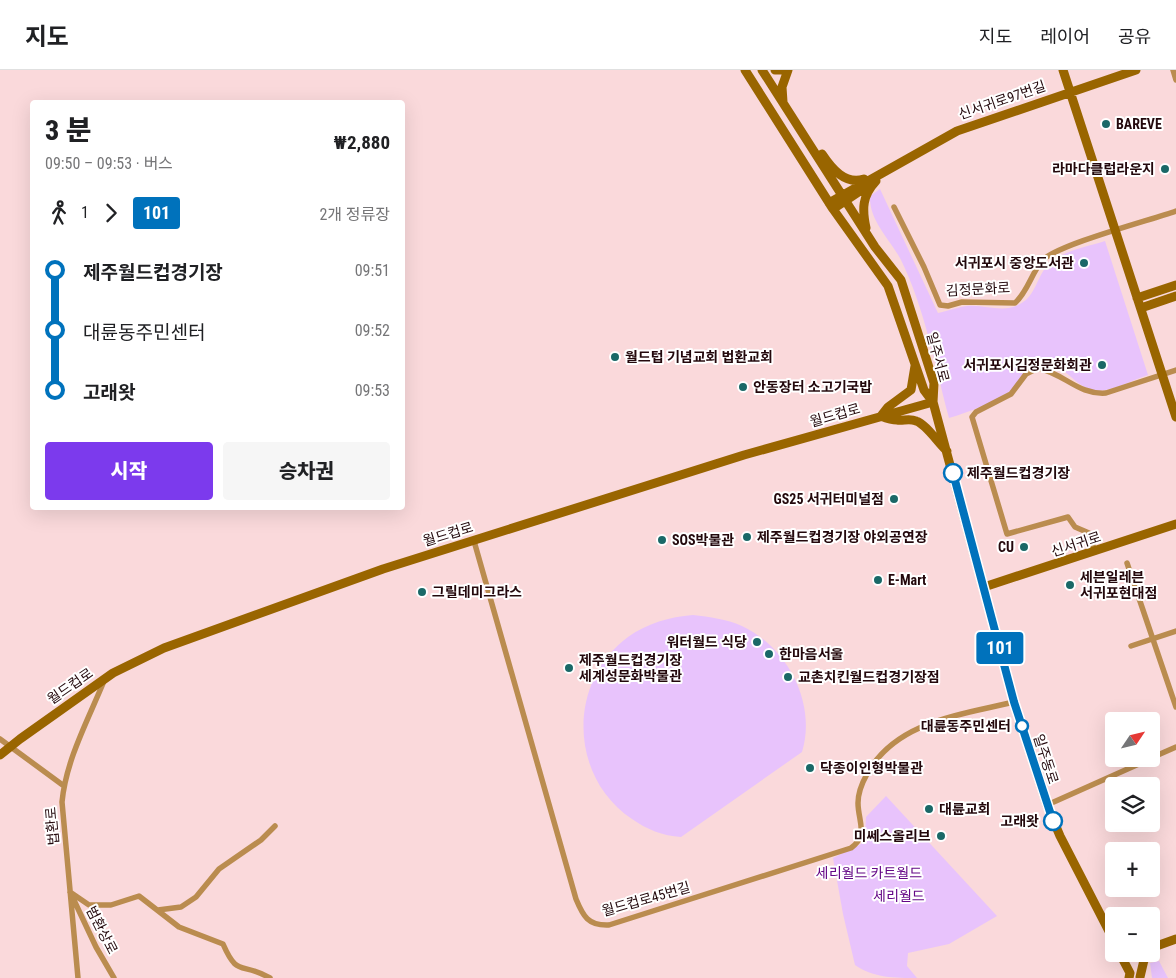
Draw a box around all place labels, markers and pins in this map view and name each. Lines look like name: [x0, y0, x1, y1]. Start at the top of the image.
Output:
place label: BAREVE: [1116, 116, 1162, 132]
marker: BAREVE: [1100, 118, 1112, 130]
place label: 라마다클럽라운지: [1052, 161, 1155, 177]
marker: 라마다클럽라운지: [1159, 163, 1171, 175]
place label: 서귀포시 중앙도서관: [955, 255, 1074, 271]
marker: 서귀포시 중앙도서관: [1078, 257, 1090, 269]
place label: 월드텁 기념교회 법환교회: [625, 349, 773, 365]
marker: 월드텁 기념교회 법환교회: [609, 351, 621, 363]
place label: 서귀포시김정문화회관: [963, 357, 1092, 373]
marker: 서귀포시김정문화회관: [1096, 359, 1108, 371]
place label: 안동장터 소고기국밥: [753, 379, 872, 395]
marker: 안동장터 소고기국밥: [737, 381, 749, 393]
marker: 제주월드컵경기장: [943, 463, 963, 483]
place label: 제주월드컵경기장: [967, 465, 1070, 481]
place label: GS25 서귀터미널점: [774, 491, 884, 507]
marker: GS25 서귀터미널점: [888, 493, 900, 505]
place label: 제주월드컵경기장 야외공연장: [757, 529, 928, 545]
marker: 제주월드컵경기장 야외공연장: [741, 531, 753, 543]
place label: SOS박물관: [672, 532, 734, 548]
marker: SOS박물관: [656, 534, 668, 546]
place label: CU: [998, 539, 1014, 555]
marker: CU: [1018, 541, 1030, 553]
place label: 세븐일레븐 서귀포현대점: [1080, 569, 1157, 601]
place label: E-Mart: [888, 572, 926, 588]
marker: E-Mart: [872, 574, 884, 586]
marker: 세븐일레븐 서귀포현대점: [1064, 579, 1076, 591]
place label: 그릴데미그라스: [432, 584, 522, 600]
marker: 그릴데미그라스: [416, 586, 428, 598]
place label: 워터월드 식당: [666, 634, 747, 650]
marker: 워터월드 식당: [751, 636, 763, 648]
place label: 한마음서울: [779, 646, 844, 662]
marker: 한마음서울: [763, 648, 775, 660]
place label: 제주월드컵경기장 세계성문화박물관: [579, 652, 682, 684]
marker: 제주월드컵경기장 세계성문화박물관: [563, 662, 575, 674]
place label: 교촌치킨월드컵경기장점: [798, 669, 940, 685]
marker: 교촌치킨월드컵경기장점: [782, 671, 794, 683]
place label: 대륜동주민센터: [921, 718, 1011, 734]
marker: 대륜동주민센터: [1015, 719, 1029, 733]
place label: 닥종이인형박물관: [820, 760, 923, 776]
marker: 닥종이인형박물관: [804, 762, 816, 774]
place label: 대륜교회: [939, 801, 991, 817]
marker: 대륜교회: [923, 803, 935, 815]
marker: 고래왓: [1043, 811, 1063, 831]
place label: 고래왓: [1000, 813, 1039, 829]
place label: 미쎄스올리브: [854, 828, 931, 844]
marker: 미쎄스올리브: [935, 830, 947, 842]

